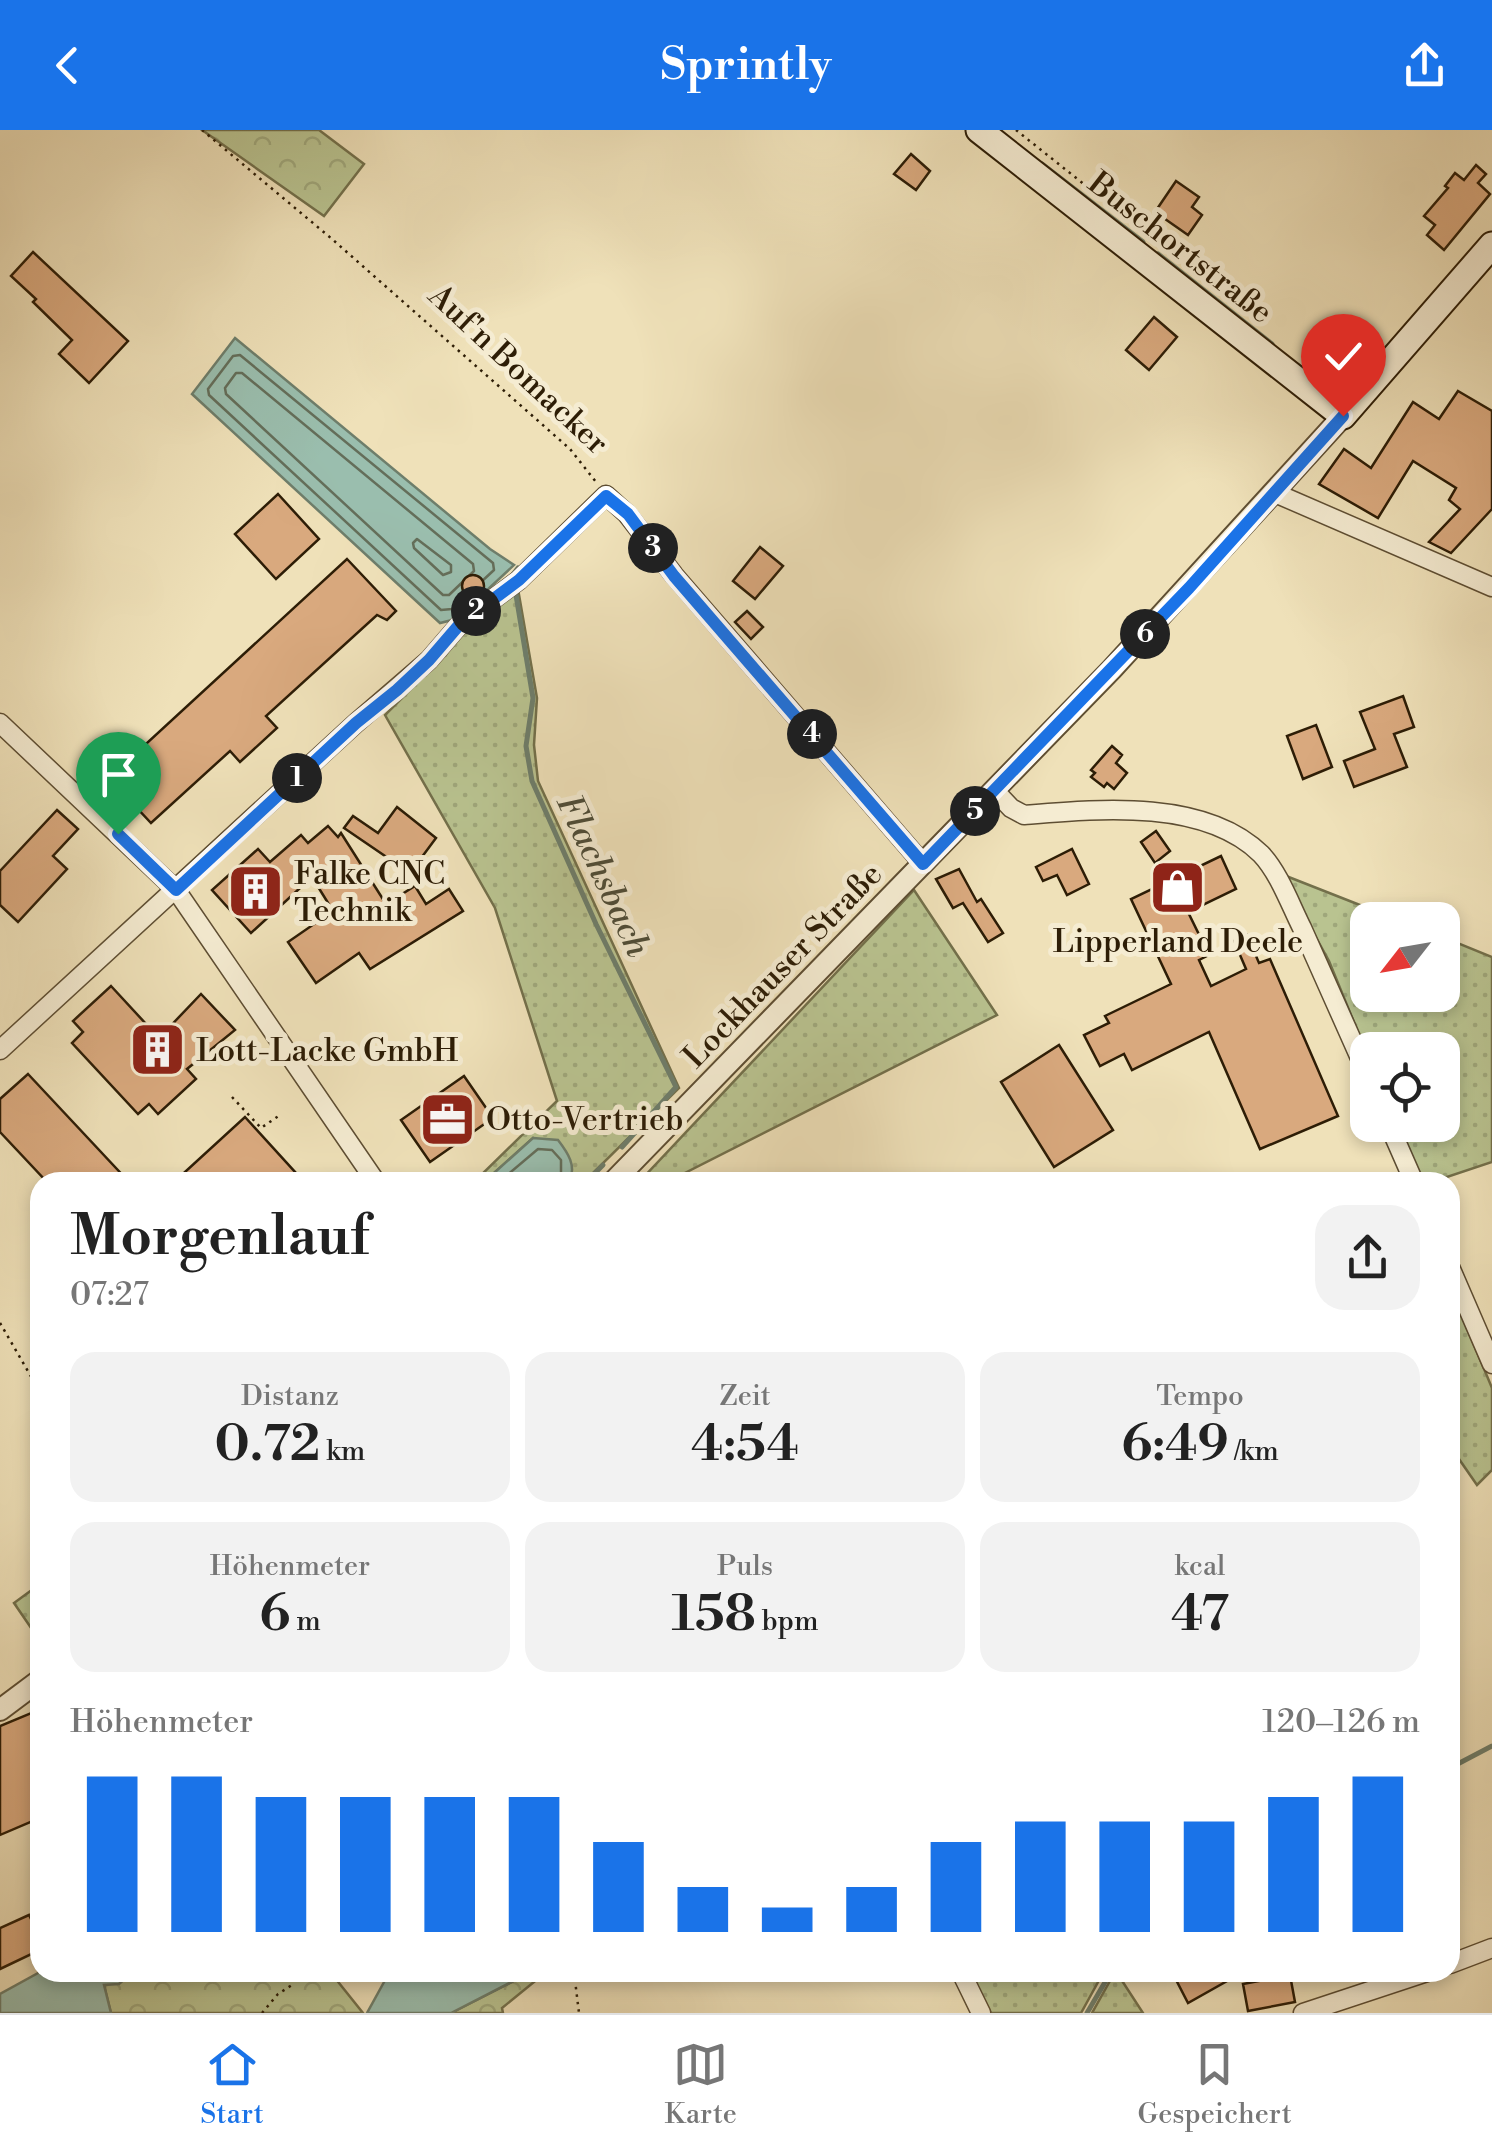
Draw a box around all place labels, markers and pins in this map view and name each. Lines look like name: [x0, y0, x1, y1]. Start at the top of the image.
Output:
pin: [1301, 314, 1386, 417]
pin: 3: [628, 523, 678, 573]
pin: 2: [451, 586, 501, 636]
pin: 6: [1120, 609, 1170, 659]
pin: 4: [787, 709, 837, 759]
pin: [76, 732, 161, 835]
pin: 1: [272, 753, 322, 803]
pin: 5: [950, 786, 1000, 836]
place label: Falke CNC Technik: [294, 854, 445, 931]
shop icon: Lipperland Deele: [1148, 857, 1208, 917]
building icon: Falke CNC Technik: [225, 861, 285, 921]
place label: Lipperland Deele: [1053, 922, 1303, 962]
building icon: Lott-Lacke GmbH: [127, 1020, 187, 1080]
place label: Lott-Lacke GmbH: [196, 1031, 459, 1071]
office icon: Otto-Vertrieb: [417, 1089, 477, 1149]
place label: Otto-Vertrieb: [486, 1100, 683, 1140]

